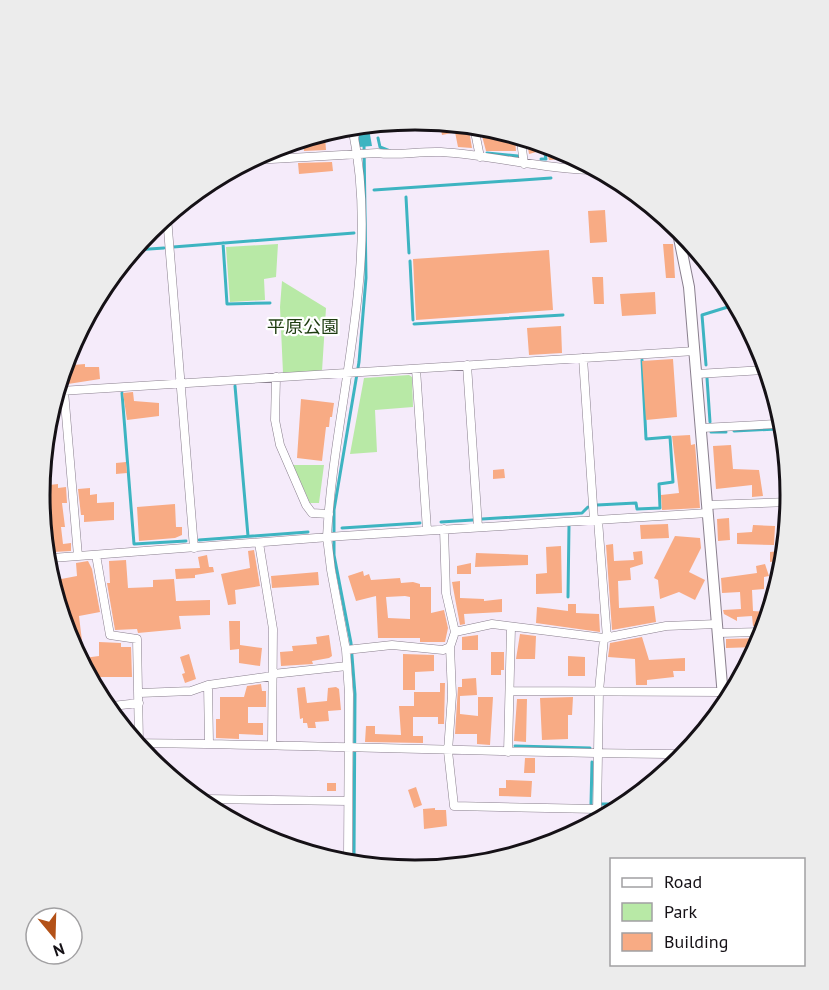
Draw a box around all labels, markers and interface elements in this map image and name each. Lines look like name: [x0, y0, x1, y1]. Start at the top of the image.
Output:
park label: 平原公園: [267, 315, 339, 338]
legend: [610, 858, 805, 966]
text: Road: [664, 870, 702, 893]
text: Park: [664, 900, 697, 923]
north arrow: [24, 906, 84, 966]
text: Building: [664, 930, 728, 953]
text: N: [51, 939, 67, 961]

